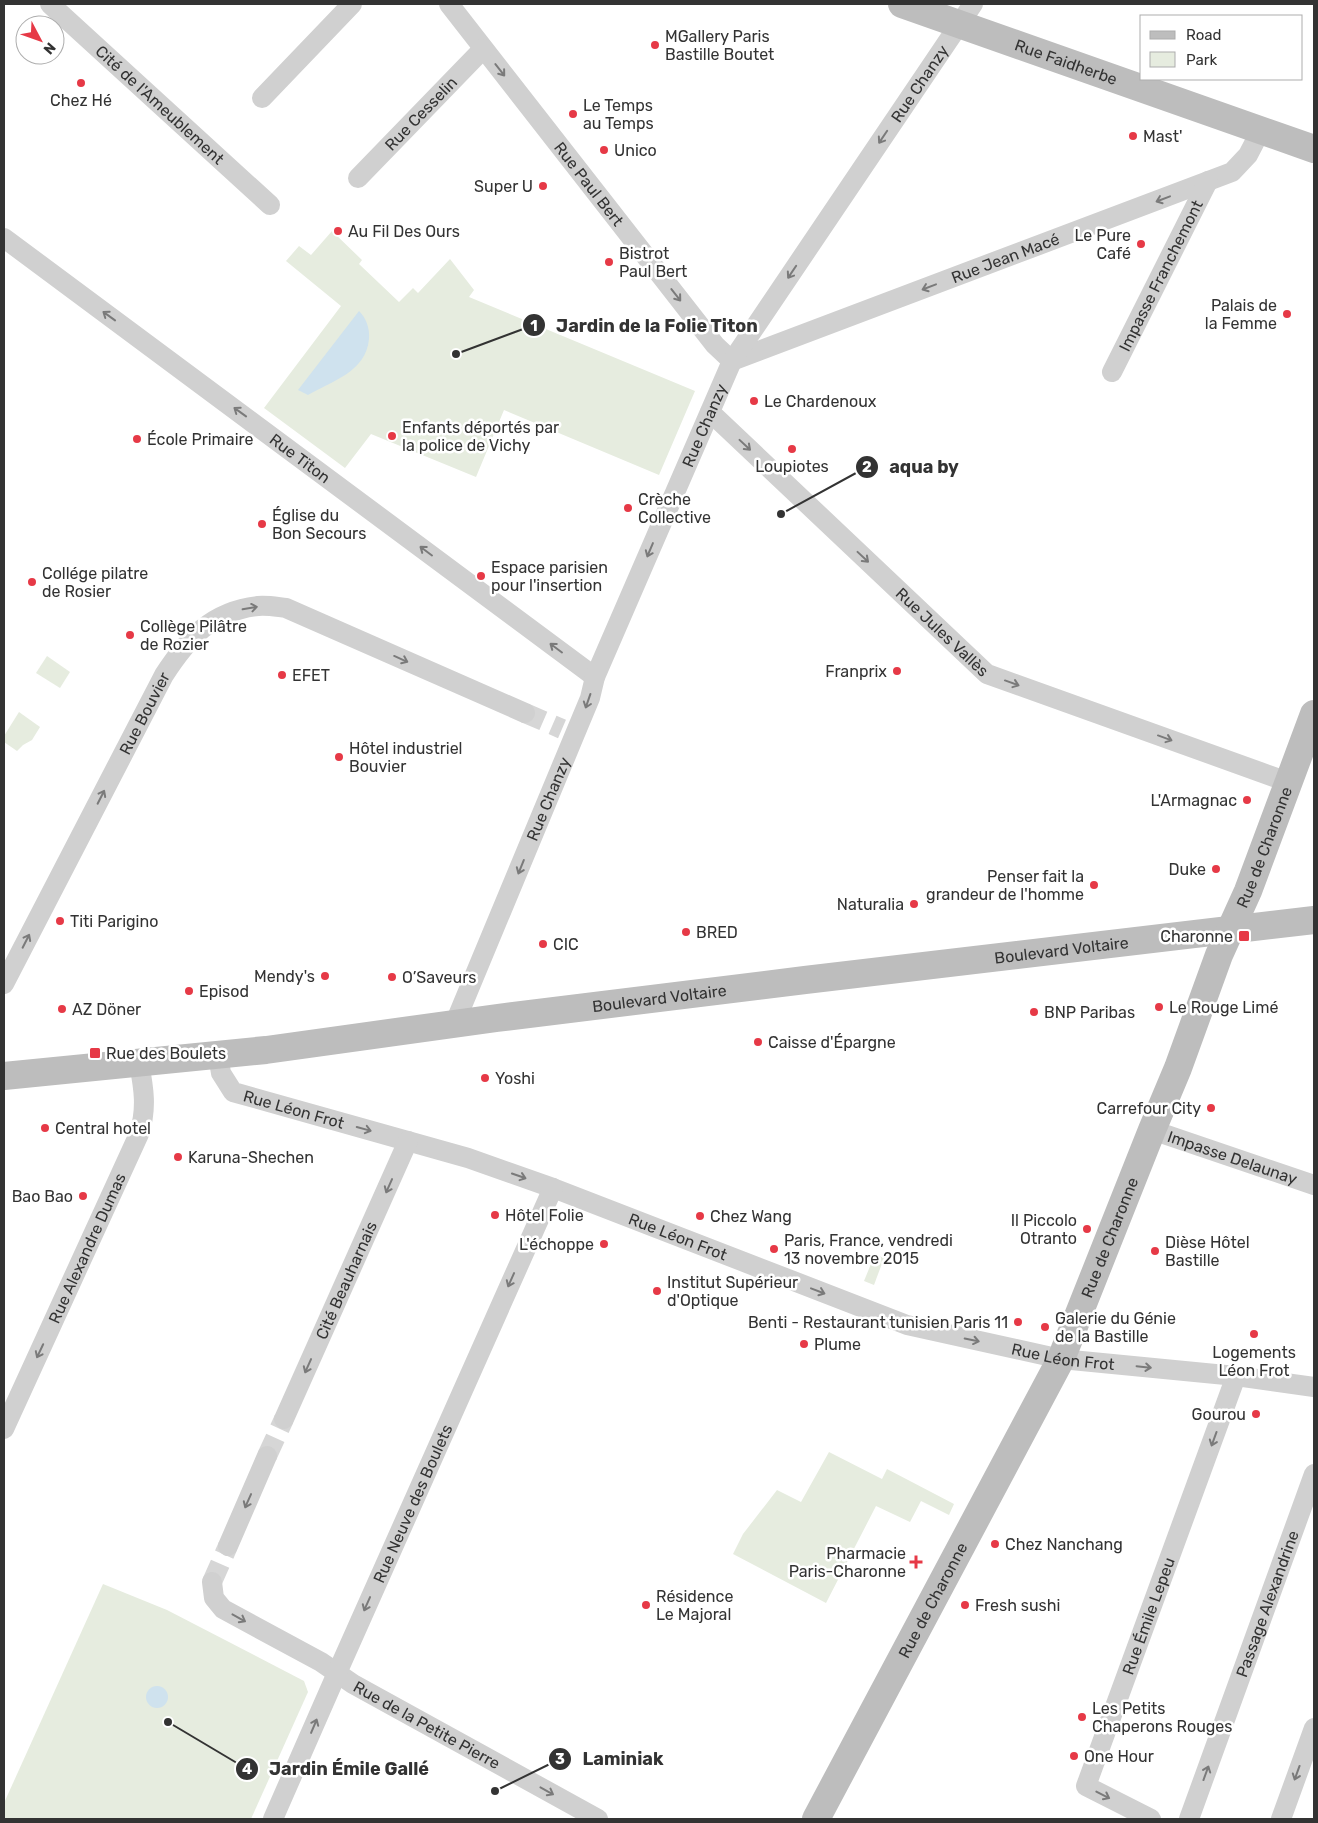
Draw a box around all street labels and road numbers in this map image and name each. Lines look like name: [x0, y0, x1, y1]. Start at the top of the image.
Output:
street label: Rue Faidherbe: [1012, 35, 1120, 89]
street label: Cité de l'Ameublement: [91, 41, 228, 168]
street label: Rue Chanzy: [887, 41, 953, 126]
street label: Rue Cesselin: [381, 73, 461, 155]
street label: Rue Paul Bert: [550, 138, 628, 230]
street label: Impasse Franchemont: [1115, 197, 1207, 354]
street label: Rue Jean Macé: [949, 229, 1062, 287]
street label: Rue Chanzy: [678, 381, 731, 470]
street label: Rue Titon: [266, 430, 334, 487]
street label: Rue Jules Vallès: [892, 584, 992, 681]
street label: Rue Bouvier: [115, 669, 174, 758]
street label: Rue Chanzy: [523, 754, 574, 844]
street label: Rue de Charonne: [1233, 784, 1296, 911]
street label: Boulevard Voltaire: [993, 933, 1130, 968]
street label: Boulevard Voltaire: [591, 981, 728, 1016]
street label: Rue Léon Frot: [241, 1086, 346, 1133]
street label: Impasse Delaunay: [1165, 1127, 1300, 1189]
street label: Rue Alexandre Dumas: [45, 1170, 130, 1326]
street label: Rue de Charonne: [1077, 1175, 1142, 1301]
street label: Rue Léon Frot: [626, 1209, 730, 1264]
street label: Cité Beauharnais: [312, 1218, 381, 1342]
street label: Rue Léon Frot: [1010, 1339, 1115, 1374]
street label: Rue Neuve des Boulets: [369, 1421, 457, 1586]
street label: Passage Alexandrine: [1232, 1528, 1303, 1680]
street label: Rue de Charonne: [895, 1539, 972, 1661]
street label: Rue Émile Lepeu: [1119, 1555, 1179, 1677]
street label: Rue de la Petite Pierre: [350, 1677, 503, 1773]

